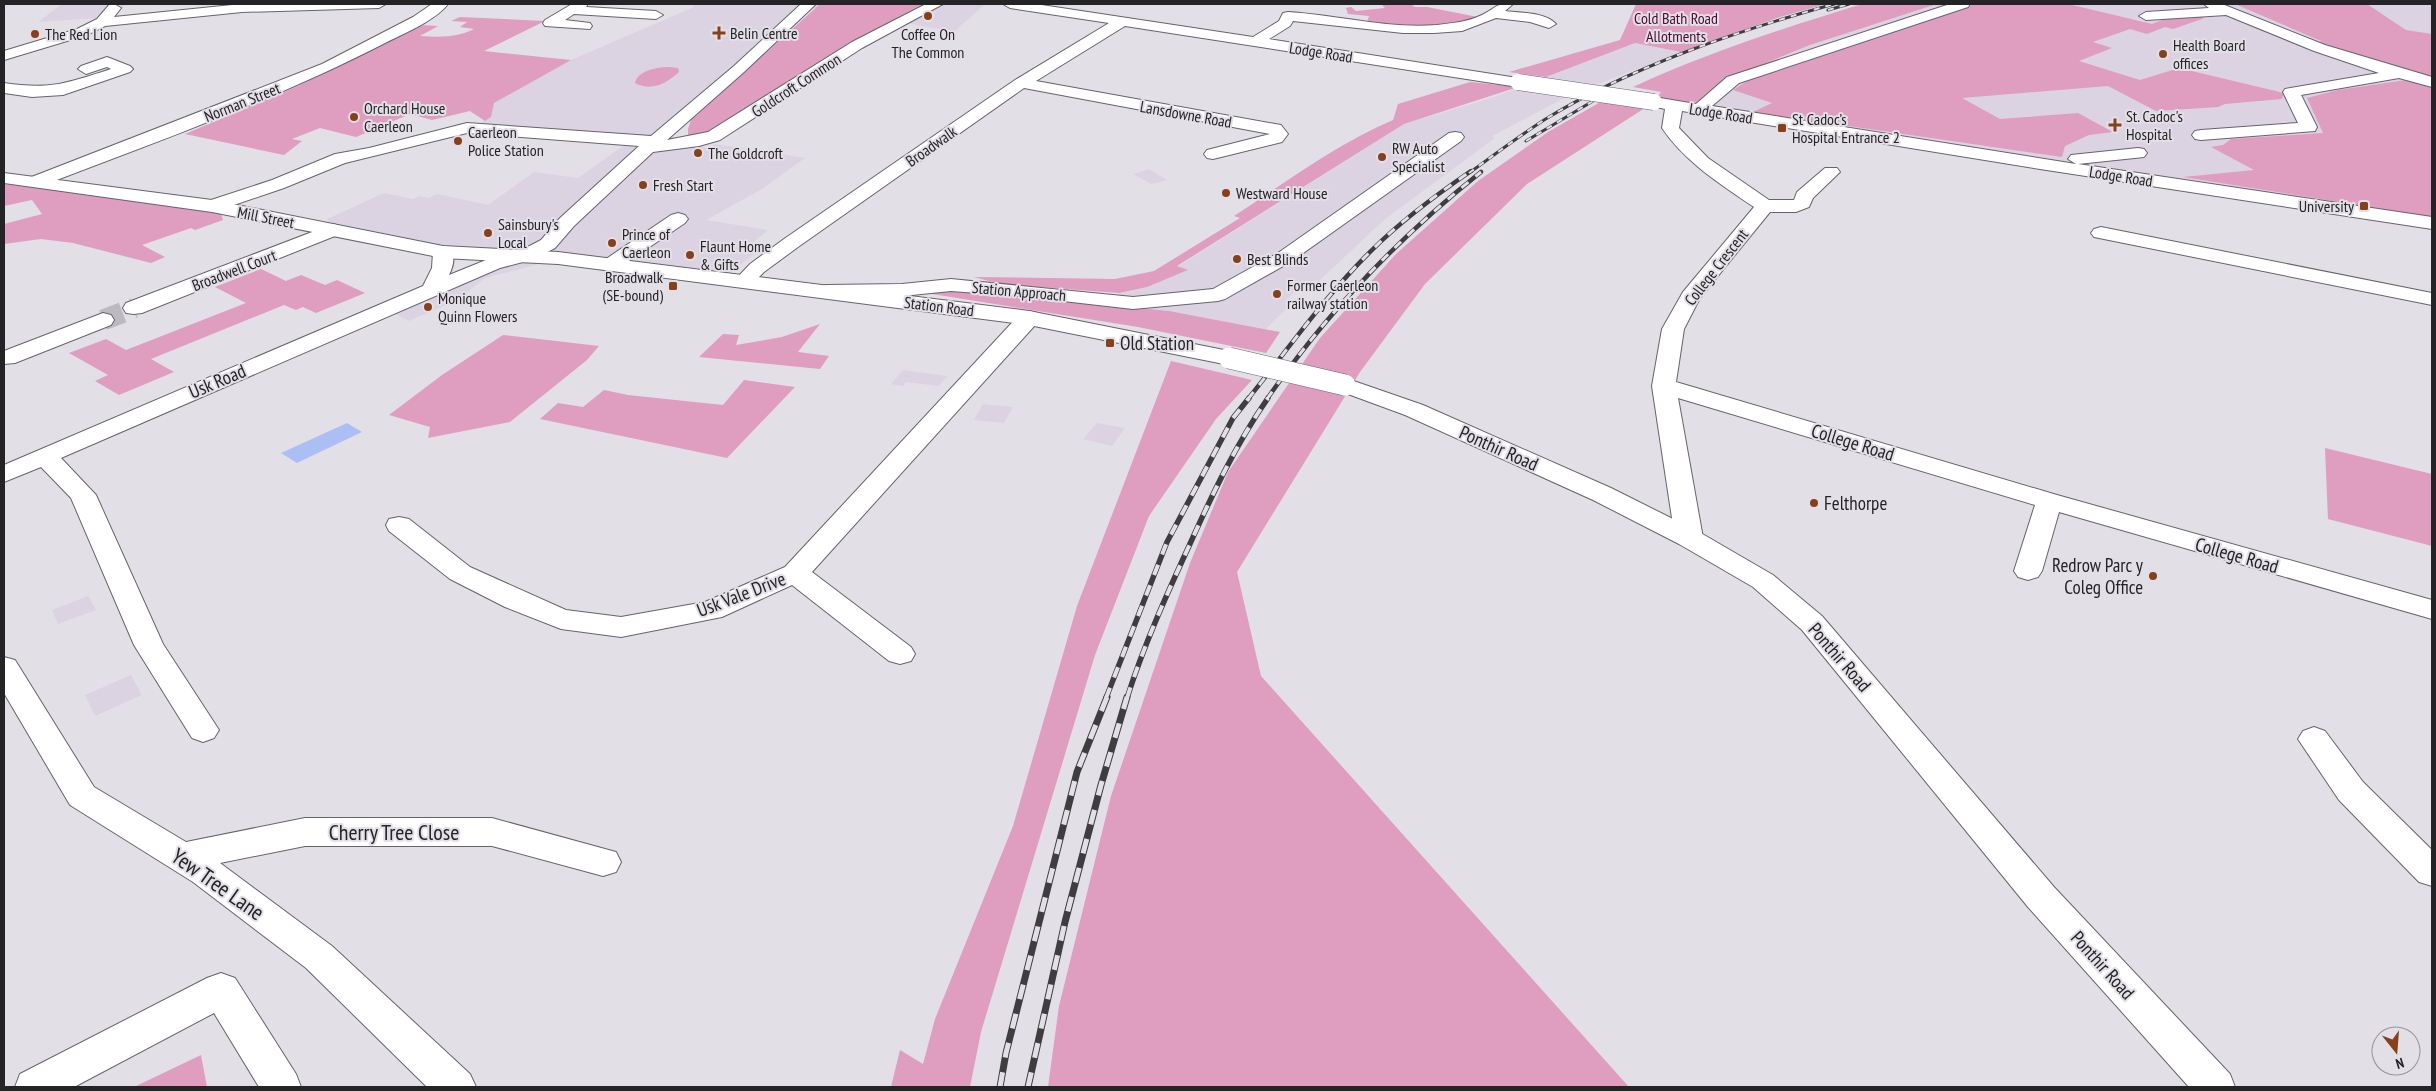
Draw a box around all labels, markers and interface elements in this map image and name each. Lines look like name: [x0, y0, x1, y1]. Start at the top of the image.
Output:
park label: Cold Bath Road Allotments: [1634, 8, 1718, 46]
marker: Coffee On The Common: [922, 10, 934, 22]
place label: Belin Centre: [730, 23, 798, 43]
place label: The Red Lion: [45, 24, 117, 44]
place label: Coffee On The Common: [892, 24, 964, 62]
marker: Belin Centre: [712, 26, 726, 40]
marker: The Red Lion: [29, 28, 41, 40]
place label: Health Board offices: [2173, 35, 2245, 73]
street label: Lodge Road: [1288, 37, 1354, 67]
marker: Health Board offices: [2157, 48, 2169, 60]
street label: Goldcroft Common: [748, 49, 844, 121]
street label: Norman Street: [201, 77, 284, 126]
street label: Lansdowne Road: [1139, 96, 1233, 132]
place label: Orchard House Caerleon: [364, 98, 445, 136]
street label: Lodge Road: [1688, 98, 1754, 128]
place label: St. Cadoc's Hospital: [2126, 106, 2183, 144]
place label: St Cadoc’s Hospital Entrance 2: [1792, 109, 1900, 147]
marker: Orchard House Caerleon: [348, 111, 360, 123]
marker: St. Cadoc's Hospital: [2108, 118, 2122, 132]
street label: Broadwalk: [902, 121, 961, 171]
place label: Caerleon Police Station: [468, 122, 544, 160]
marker: St Cadoc’s Hospital Entrance 2: [1776, 122, 1788, 134]
marker: Caerleon Police Station: [452, 135, 464, 147]
place label: RW Auto Specialist: [1392, 138, 1445, 176]
place label: The Goldcroft: [708, 143, 783, 163]
marker: The Goldcroft: [692, 147, 704, 159]
marker: RW Auto Specialist: [1376, 151, 1388, 163]
street label: Lodge Road: [2088, 161, 2154, 191]
place label: Fresh Start: [653, 175, 714, 195]
marker: Fresh Start: [637, 179, 649, 191]
place label: Westward House: [1236, 183, 1328, 203]
marker: Westward House: [1220, 187, 1232, 199]
place label: University: [2299, 196, 2354, 216]
marker: University: [2358, 200, 2370, 212]
street label: Mill Street: [236, 202, 297, 232]
place label: Sainsbury's Local: [498, 214, 559, 252]
place label: Prince of Caerleon: [622, 224, 671, 262]
street label: College Crescent: [1680, 224, 1752, 309]
marker: Sainsbury's Local: [482, 227, 494, 239]
place label: Flaunt Home & Gifts: [700, 236, 771, 274]
marker: Prince of Caerleon: [606, 237, 618, 249]
street label: Broadwell Court: [189, 245, 280, 295]
marker: Flaunt Home & Gifts: [684, 249, 696, 261]
place label: Best Blinds: [1247, 249, 1308, 269]
marker: Best Blinds: [1231, 253, 1243, 265]
place label: Broadwalk (SE-bound): [602, 267, 664, 305]
place label: Former Caerleon railway station: [1287, 275, 1378, 313]
street label: Station Approach: [971, 277, 1067, 305]
marker: Broadwalk (SE-bound): [667, 280, 679, 292]
place label: Monique Quinn Flowers: [438, 288, 517, 326]
marker: Former Caerleon railway station: [1271, 288, 1283, 300]
street label: Station Road: [903, 292, 975, 320]
marker: Monique Quinn Flowers: [422, 301, 434, 313]
place label: Old Station: [1120, 331, 1194, 355]
marker: Old Station: [1104, 337, 1116, 349]
street label: Usk Road: [185, 358, 249, 404]
street label: College Road: [1809, 418, 1897, 466]
street label: Ponthir Road: [1456, 420, 1542, 476]
place label: Felthorpe: [1824, 491, 1887, 515]
marker: Felthorpe: [1808, 497, 1820, 509]
street label: College Road: [2193, 532, 2281, 578]
place label: Redrow Parc y Coleg Office: [2052, 553, 2144, 599]
street label: Usk Vale Drive: [693, 566, 789, 622]
marker: Redrow Parc y Coleg Office: [2147, 570, 2159, 582]
street label: Ponthir Road: [1803, 617, 1877, 697]
street label: Cherry Tree Close: [329, 818, 459, 846]
street label: Yew Tree Lane: [166, 842, 270, 926]
street label: Ponthir Road: [2066, 926, 2140, 1004]
north arrow: [2371, 1026, 2421, 1076]
text: N: [2394, 1054, 2406, 1073]

